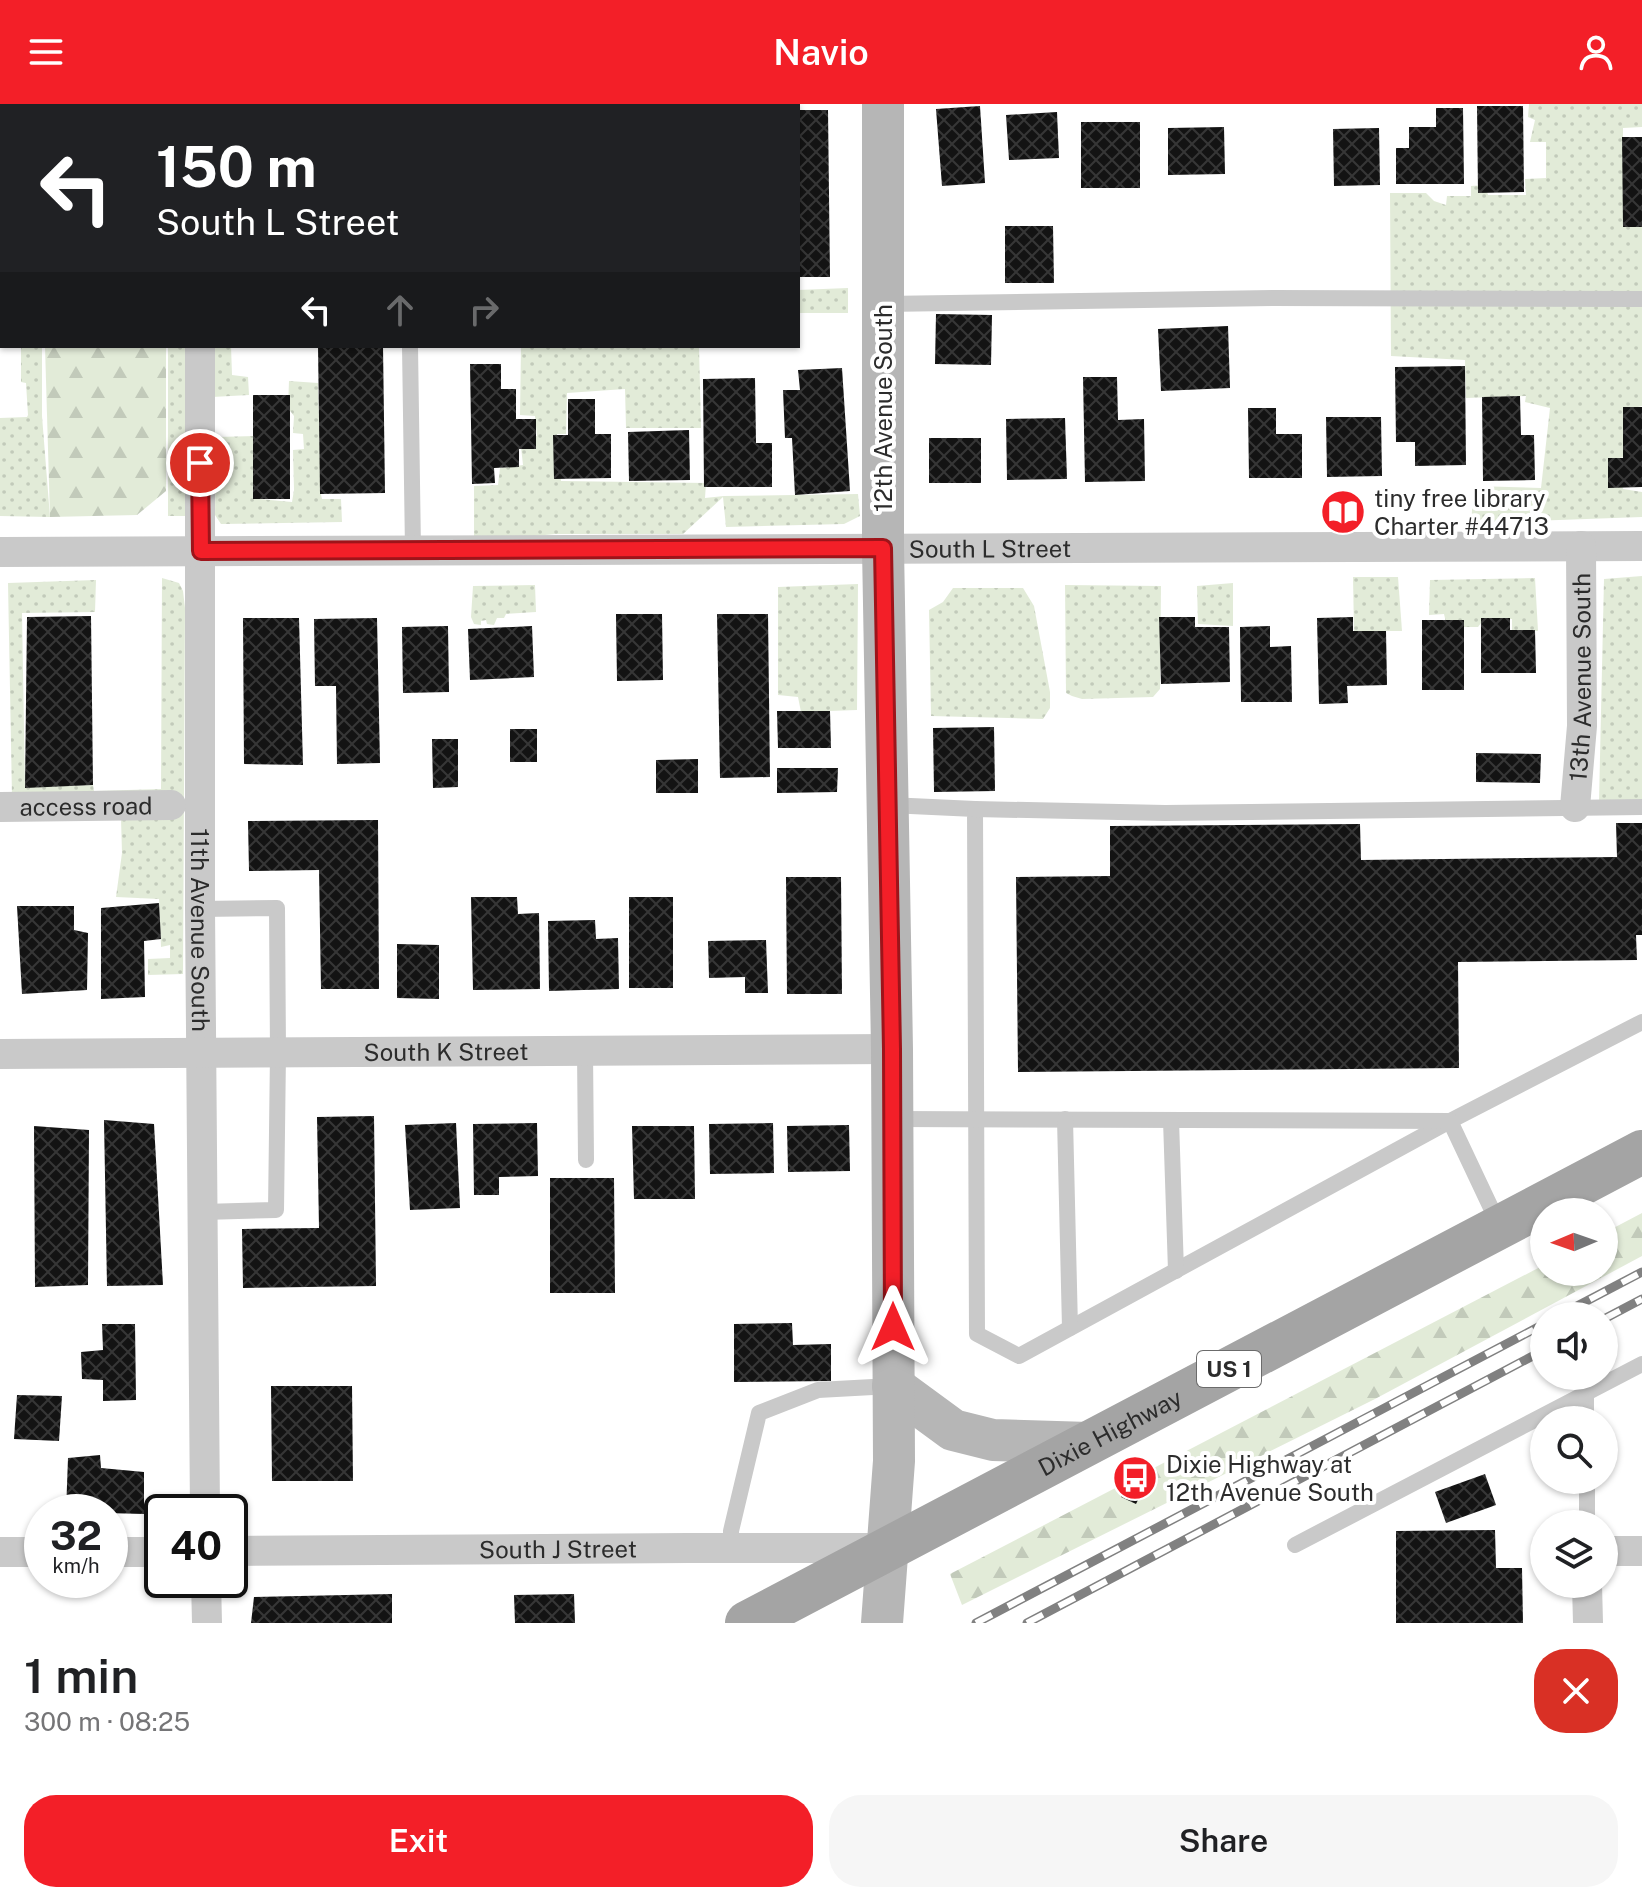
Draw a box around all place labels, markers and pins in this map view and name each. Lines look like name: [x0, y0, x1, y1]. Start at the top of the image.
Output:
pin: [166, 429, 234, 497]
place label: tiny free library Charter #44713: [1374, 484, 1549, 540]
library icon: tiny free library Charter #44713: [1319, 488, 1367, 536]
place label: Dixie Highway at 12th Avenue South: [1166, 1450, 1374, 1506]
bus stop icon: Dixie Highway at 12th Avenue South: [1111, 1454, 1159, 1502]

